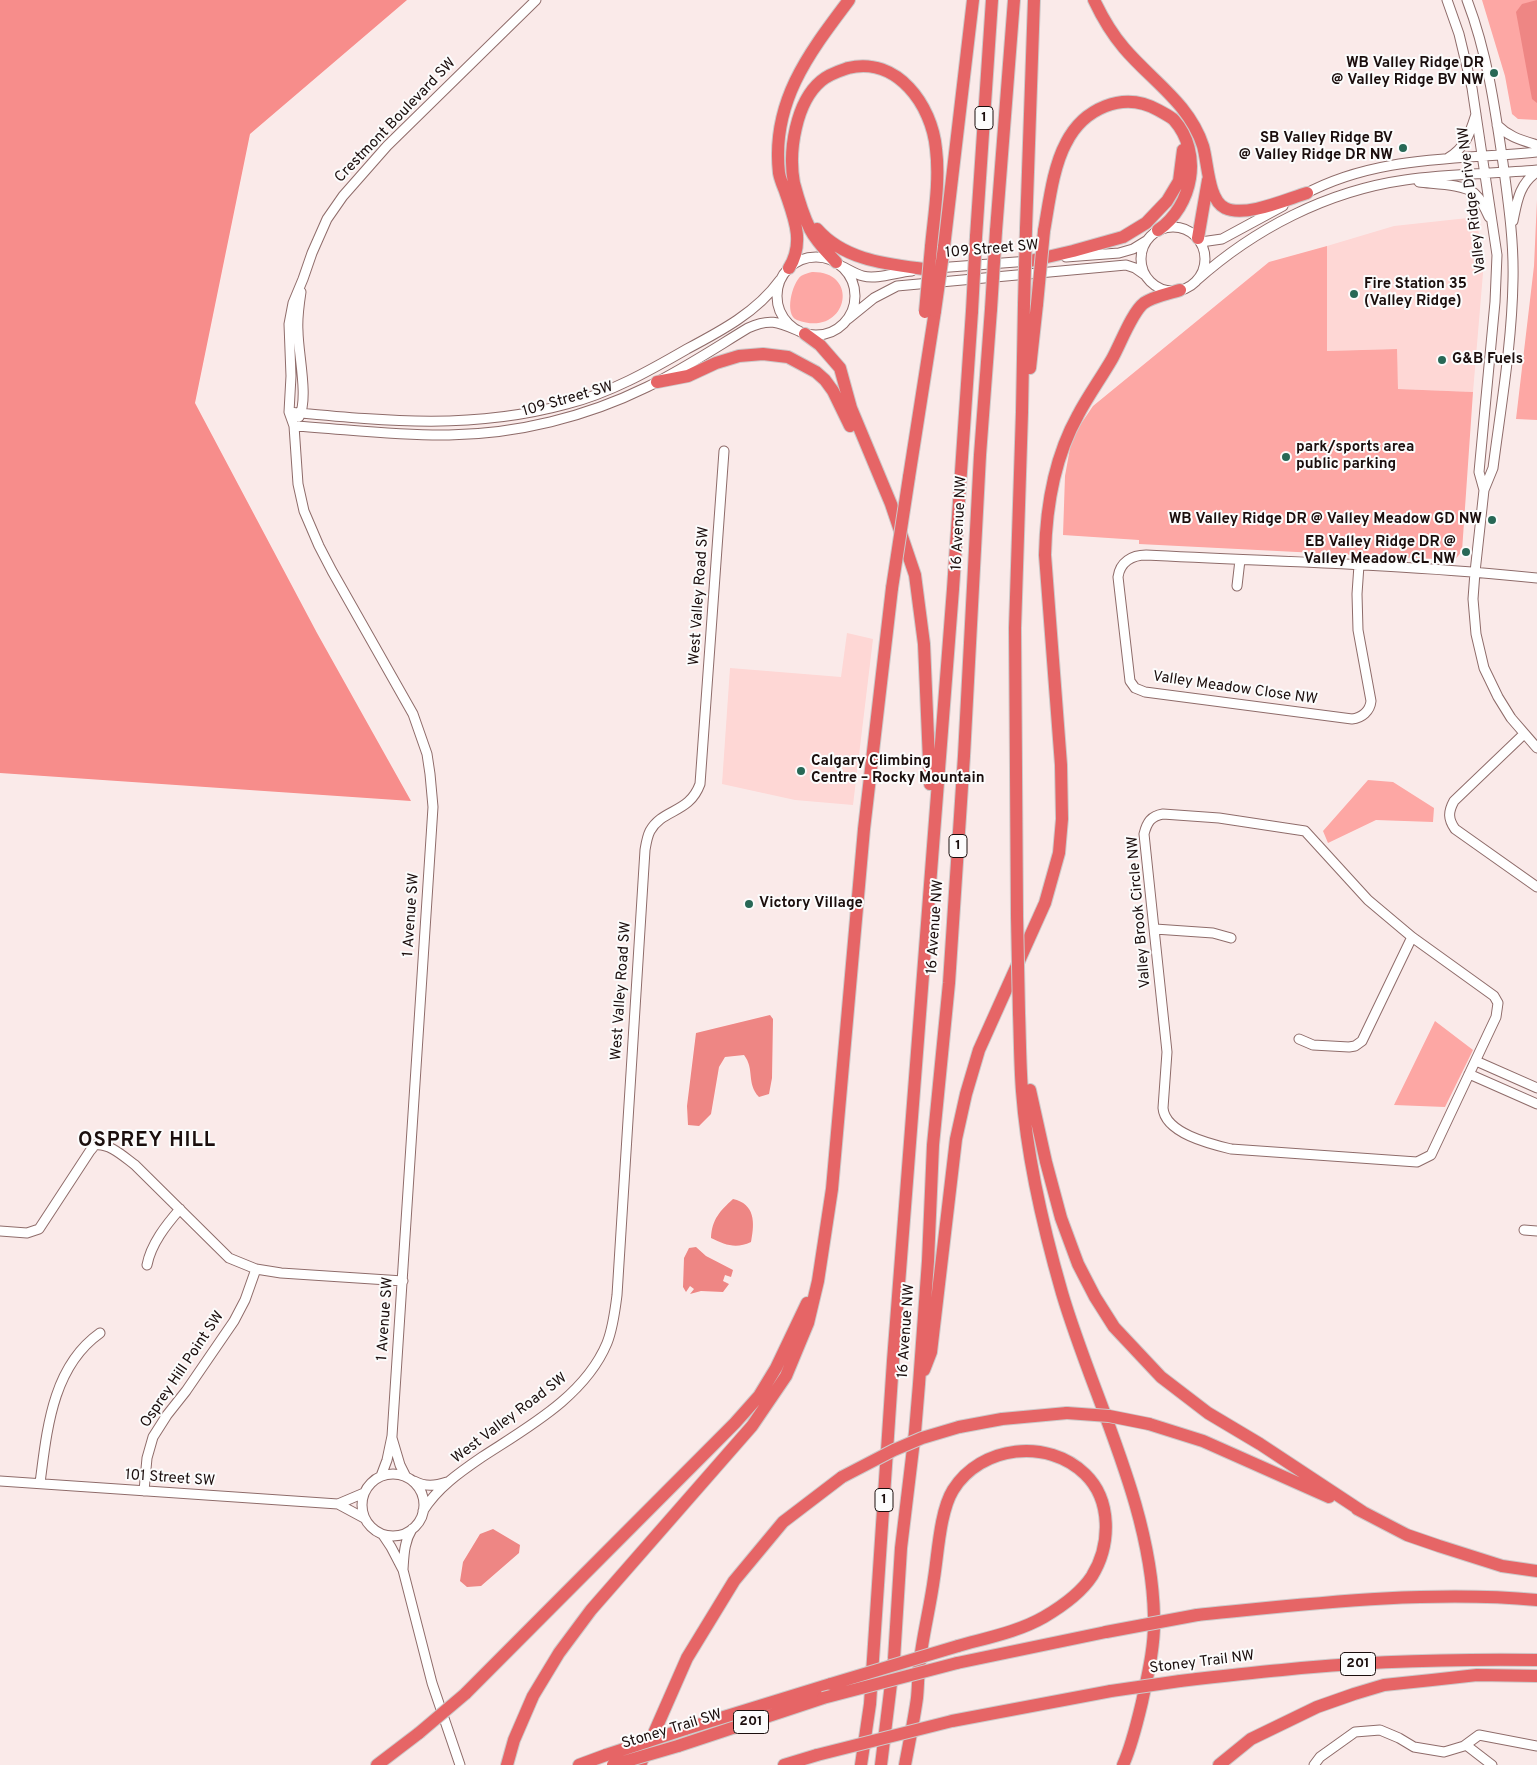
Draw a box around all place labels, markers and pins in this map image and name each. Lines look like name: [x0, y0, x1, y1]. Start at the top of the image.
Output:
place label: WB Valley Ridge DR @ Valley Ridge BV NW: [1331, 55, 1484, 90]
marker: WB Valley Ridge DR @ Valley Ridge BV NW: [1488, 67, 1500, 79]
place label: SB Valley Ridge BV @ Valley Ridge DR NW: [1238, 130, 1393, 165]
marker: SB Valley Ridge BV @ Valley Ridge DR NW: [1397, 142, 1409, 154]
place label: Fire Station 35 (Valley Ridge): [1364, 276, 1467, 311]
marker: Fire Station 35 (Valley Ridge): [1348, 288, 1360, 300]
place label: G&B Fuels: [1452, 351, 1523, 369]
marker: G&B Fuels: [1436, 354, 1448, 366]
place label: park/sports area public parking: [1296, 439, 1414, 474]
marker: park/sports area public parking: [1280, 451, 1292, 463]
place label: WB Valley Ridge DR @ Valley Meadow GD NW: [1169, 511, 1482, 529]
marker: WB Valley Ridge DR @ Valley Meadow GD NW: [1486, 514, 1498, 526]
place label: EB Valley Ridge DR @ Valley Meadow CL NW: [1304, 534, 1456, 569]
marker: EB Valley Ridge DR @ Valley Meadow CL NW: [1460, 546, 1472, 558]
place label: Calgary Climbing Centre – Rocky Mountain: [811, 753, 985, 788]
marker: Calgary Climbing Centre – Rocky Mountain: [795, 765, 807, 777]
place label: Victory Village: [759, 895, 863, 913]
marker: Victory Village: [743, 898, 755, 910]

